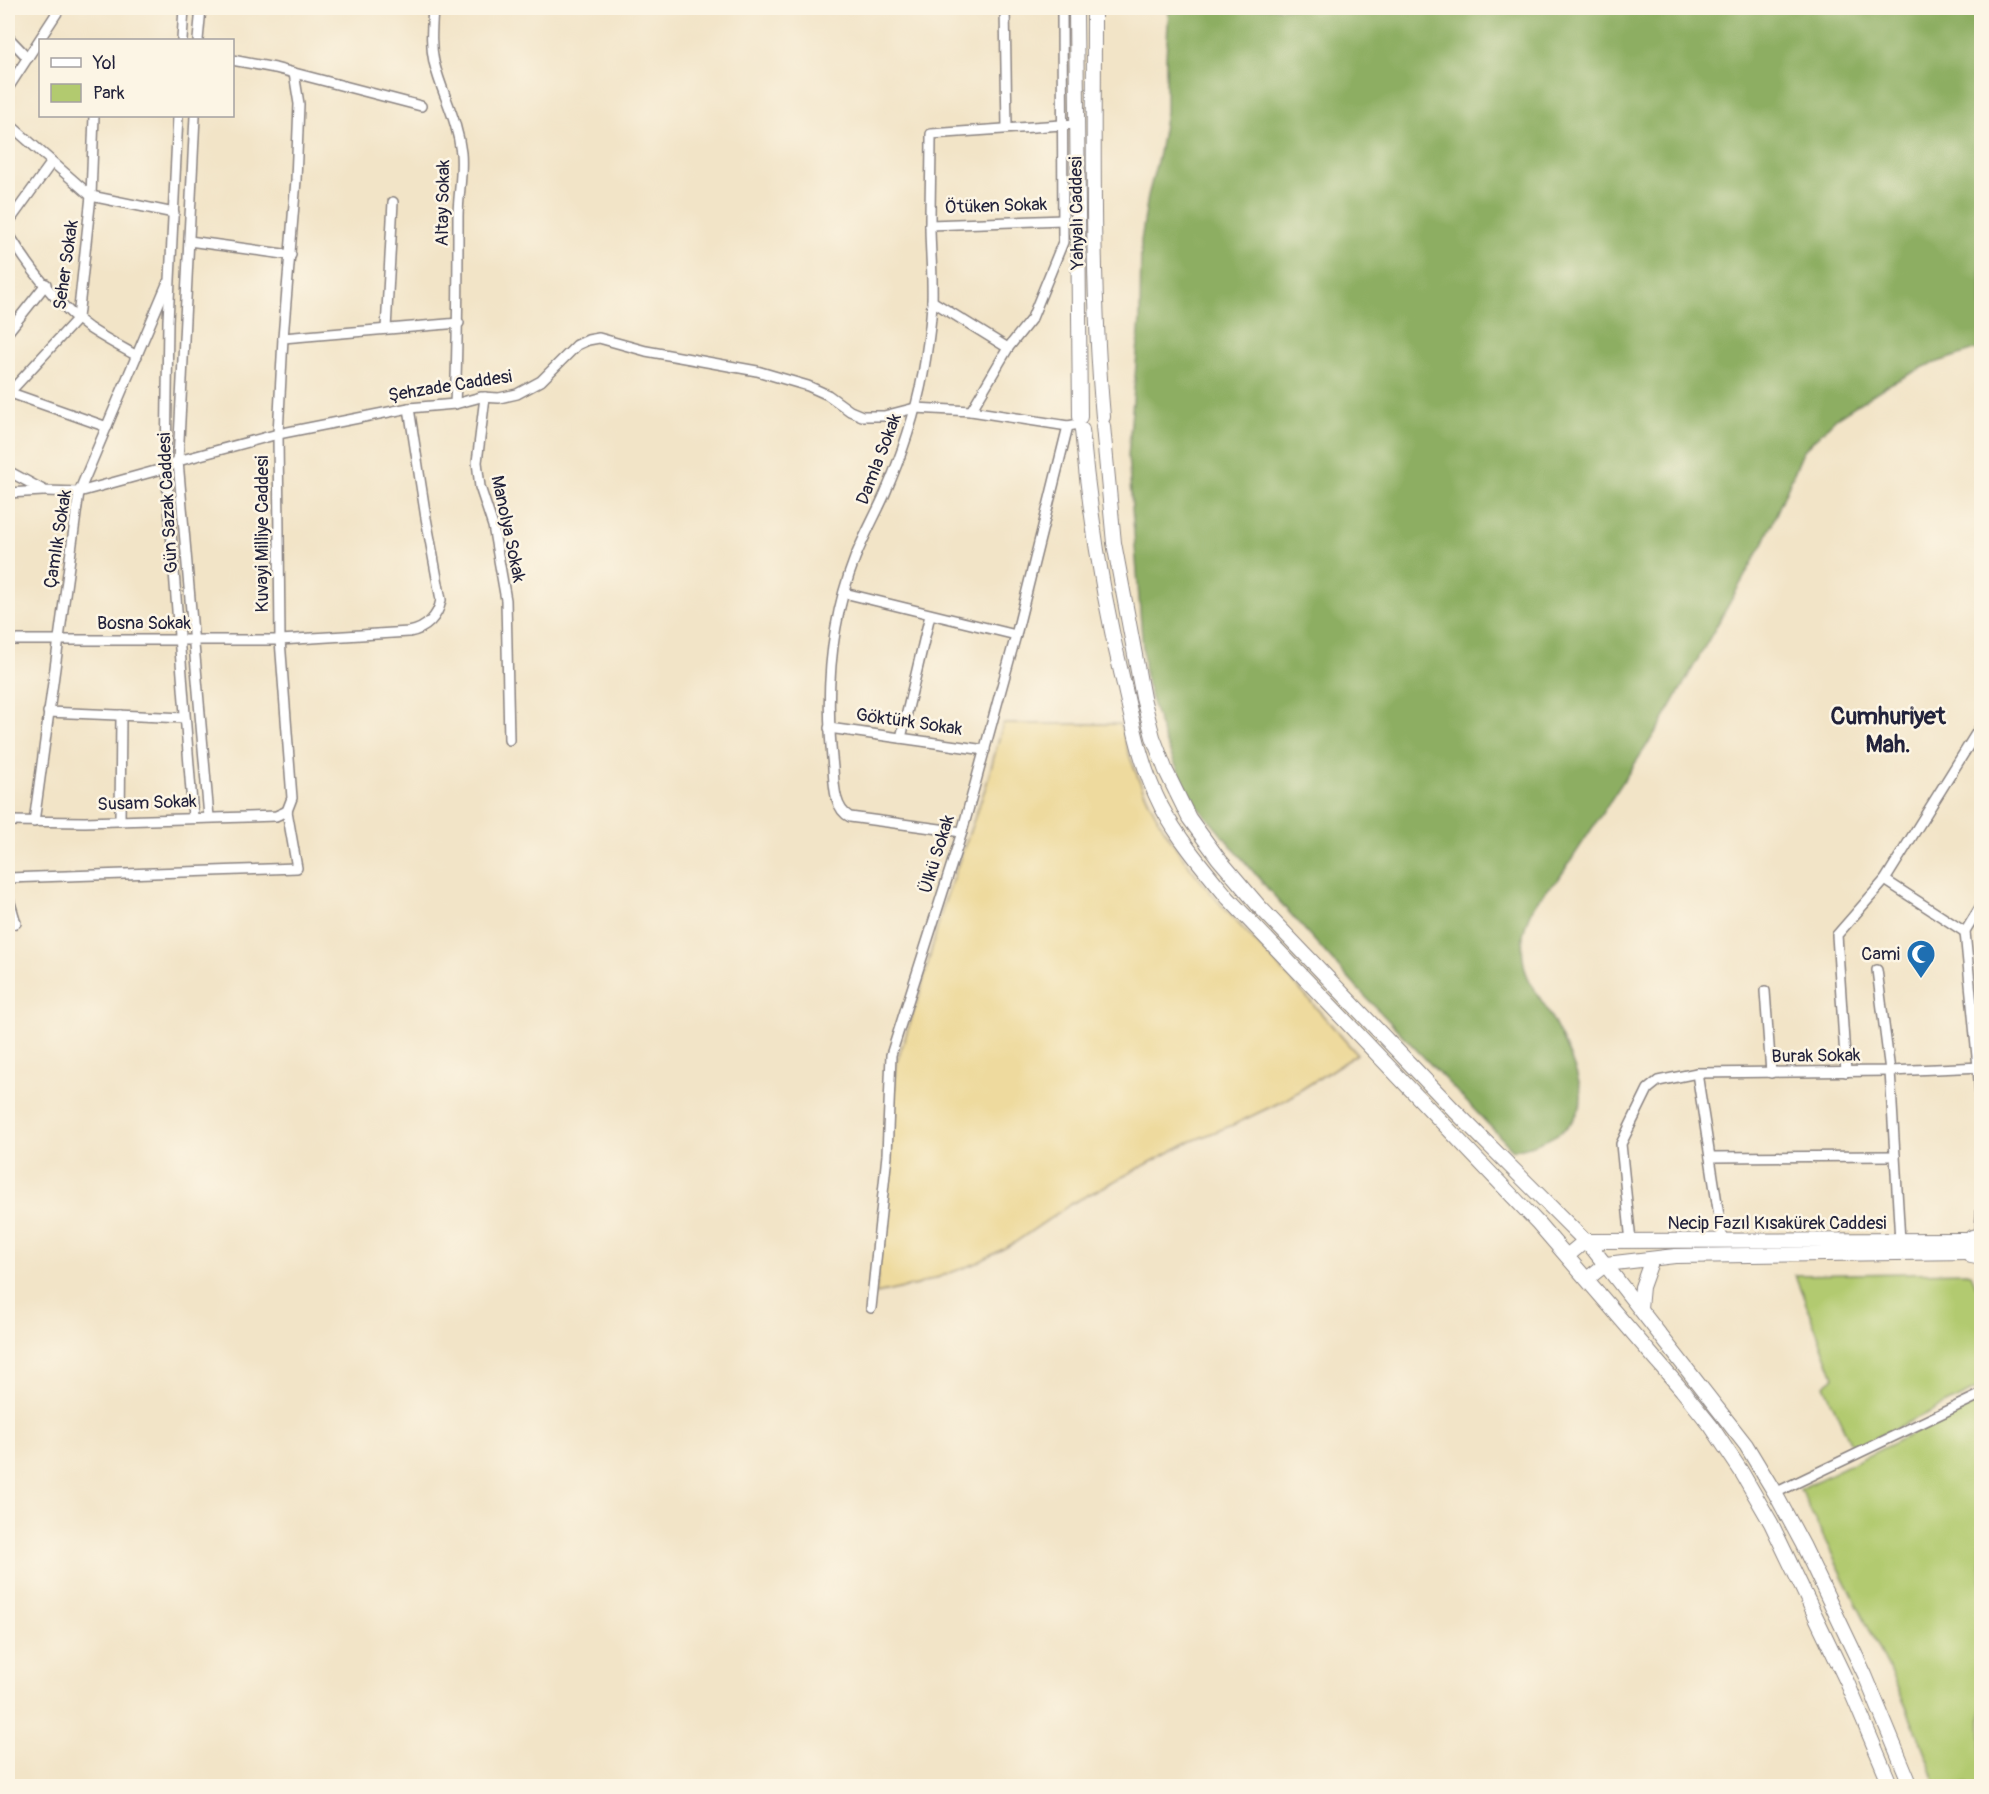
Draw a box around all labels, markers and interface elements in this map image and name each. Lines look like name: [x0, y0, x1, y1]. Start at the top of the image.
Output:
legend: [39, 39, 234, 117]
text: Yol: [92, 52, 116, 75]
text: Park: [93, 82, 125, 105]
street label: Yahyalı Caddesi: [1065, 156, 1090, 271]
street label: Altay Sokak: [431, 159, 455, 247]
street label: Ötüken Sokak: [944, 193, 1048, 219]
street label: Seher Sokak: [48, 218, 84, 311]
street label: Şehzade Caddesi: [387, 365, 513, 407]
street label: Damla Sokak: [851, 410, 907, 508]
street label: Gün Sazak Caddesi: [153, 432, 183, 574]
street label: Kuvayi Milliye Caddesi: [251, 456, 274, 612]
street label: Manolya Sokak: [485, 473, 531, 585]
street label: Çamlık Sokak: [39, 487, 77, 590]
street label: Bosna Sokak: [97, 612, 191, 635]
district label: Cumhuriyet Mah.: [1830, 702, 1947, 759]
street label: Göktürk Sokak: [854, 703, 964, 741]
street label: Susam Sokak: [97, 790, 198, 816]
street label: Ülkü Sokak: [914, 812, 960, 896]
mosque icon: Cami: [1905, 938, 1937, 980]
place label: Cami: [1861, 943, 1900, 966]
street label: Burak Sokak: [1771, 1044, 1861, 1068]
street label: Necip Fazıl Kısakürek Caddesi: [1667, 1212, 1887, 1235]

